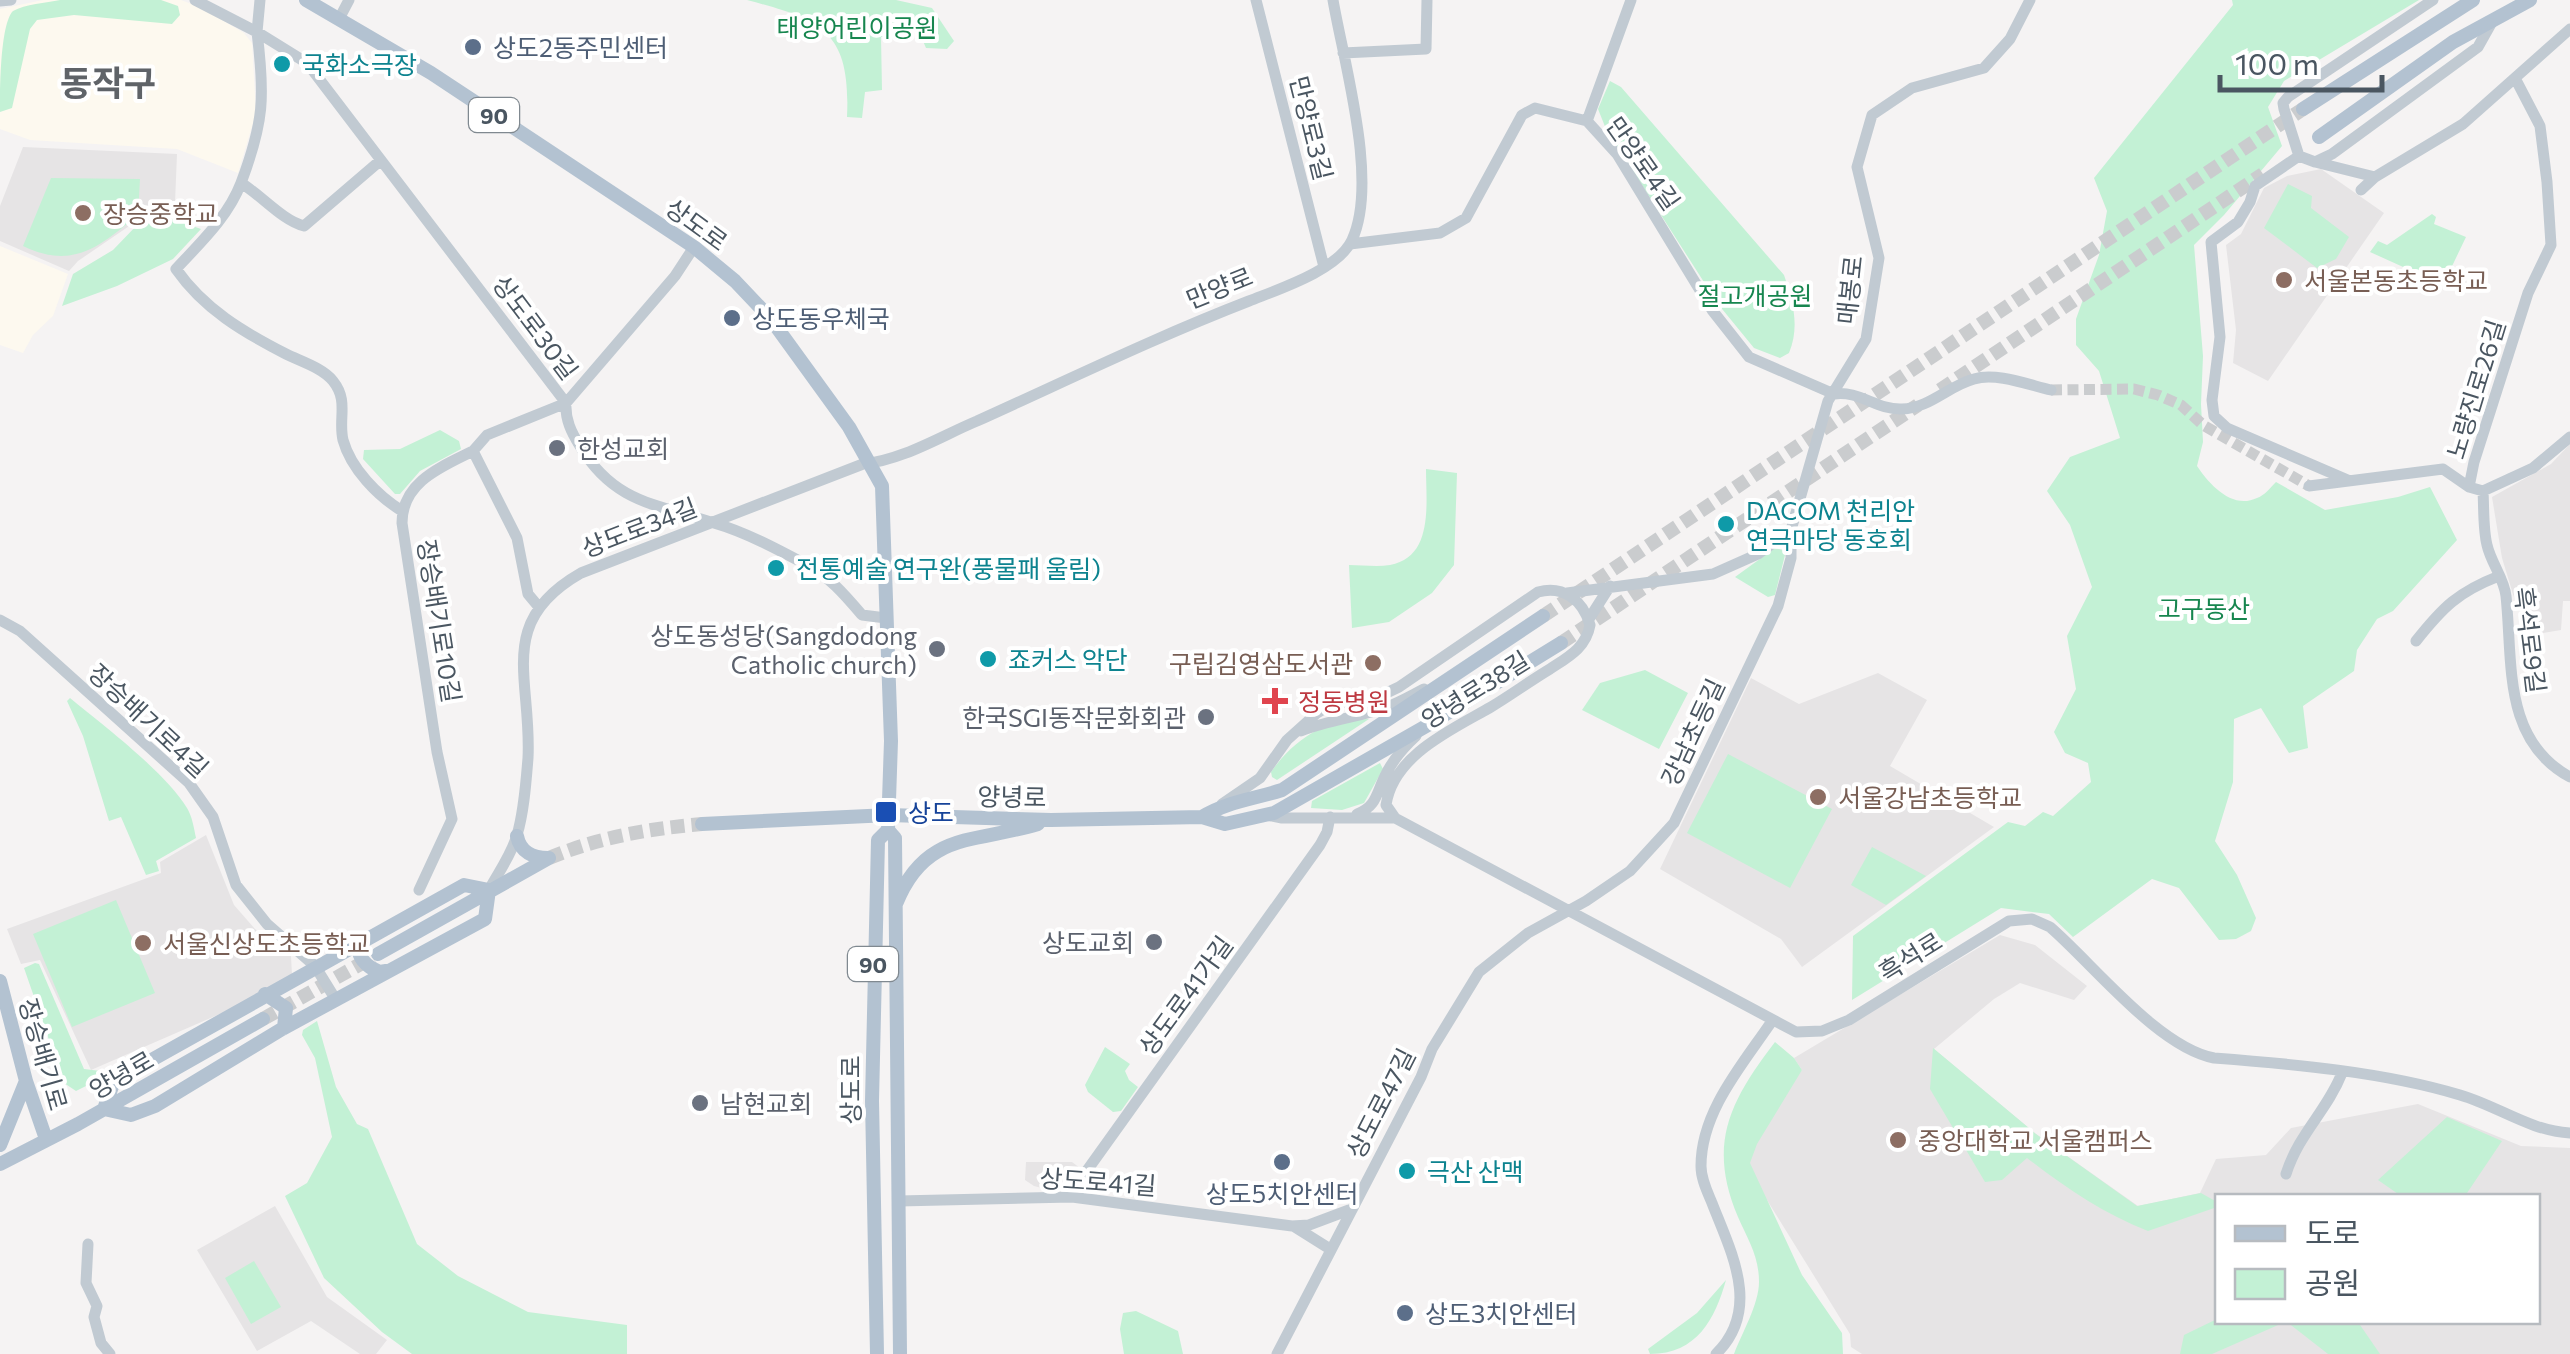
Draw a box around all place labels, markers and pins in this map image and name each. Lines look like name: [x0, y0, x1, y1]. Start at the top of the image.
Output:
place label: 상도2동주민센터: [493, 32, 668, 62]
marker: 상도2동주민센터: [462, 36, 484, 58]
place label: 국화소극장: [302, 49, 417, 79]
marker: 국화소극장: [271, 53, 293, 75]
place label: 장승중학교: [103, 198, 218, 228]
marker: 장승중학교: [72, 202, 94, 224]
place label: 서울본동초등학교: [2304, 265, 2488, 295]
marker: 서울본동초등학교: [2273, 269, 2295, 291]
place label: 상도동우체국: [752, 303, 890, 333]
marker: 상도동우체국: [721, 307, 743, 329]
place label: 한성교회: [577, 433, 669, 463]
marker: 한성교회: [546, 437, 568, 459]
place label: DACOM 천리안 연극마당 동호회: [1746, 495, 1915, 554]
marker: DACOM 천리안 연극마당 동호회: [1715, 513, 1737, 535]
place label: 전통예술 연구완(풍물패 울림): [796, 553, 1101, 583]
marker: 전통예술 연구완(풍물패 울림): [765, 557, 787, 579]
place label: 상도동성당(Sangdodong Catholic church): [650, 620, 917, 679]
marker: 상도동성당(Sangdodong Catholic church): [926, 638, 948, 660]
place label: 죠커스 악단: [1008, 644, 1128, 674]
marker: 죠커스 악단: [977, 648, 999, 670]
place label: 구립김영삼도서관: [1169, 648, 1353, 678]
marker: 구립김영삼도서관: [1362, 652, 1384, 674]
place label: 정동병원: [1298, 686, 1390, 716]
marker: 정동병원: [1262, 688, 1288, 714]
place label: 한국SGI동작문화회관: [962, 702, 1186, 732]
marker: 한국SGI동작문화회관: [1195, 706, 1217, 728]
place label: 서울강남초등학교: [1838, 782, 2022, 812]
marker: 서울강남초등학교: [1807, 786, 1829, 808]
place label: 상도: [908, 797, 954, 827]
marker: 상도: [873, 799, 899, 825]
place label: 상도교회: [1042, 927, 1134, 957]
place label: 서울신상도초등학교: [163, 928, 370, 958]
marker: 상도교회: [1143, 931, 1165, 953]
marker: 서울신상도초등학교: [132, 932, 154, 954]
place label: 남현교회: [720, 1088, 812, 1118]
marker: 남현교회: [689, 1092, 711, 1114]
place label: 중앙대학교 서울캠퍼스: [1918, 1125, 2153, 1155]
marker: 중앙대학교 서울캠퍼스: [1887, 1129, 1909, 1151]
marker: 상도5치안센터: [1271, 1151, 1293, 1173]
place label: 극산 산맥: [1427, 1156, 1524, 1186]
marker: 극산 산맥: [1396, 1160, 1418, 1182]
place label: 상도5치안센터: [1206, 1178, 1358, 1208]
place label: 상도3치안센터: [1425, 1298, 1577, 1328]
marker: 상도3치안센터: [1394, 1302, 1416, 1324]

